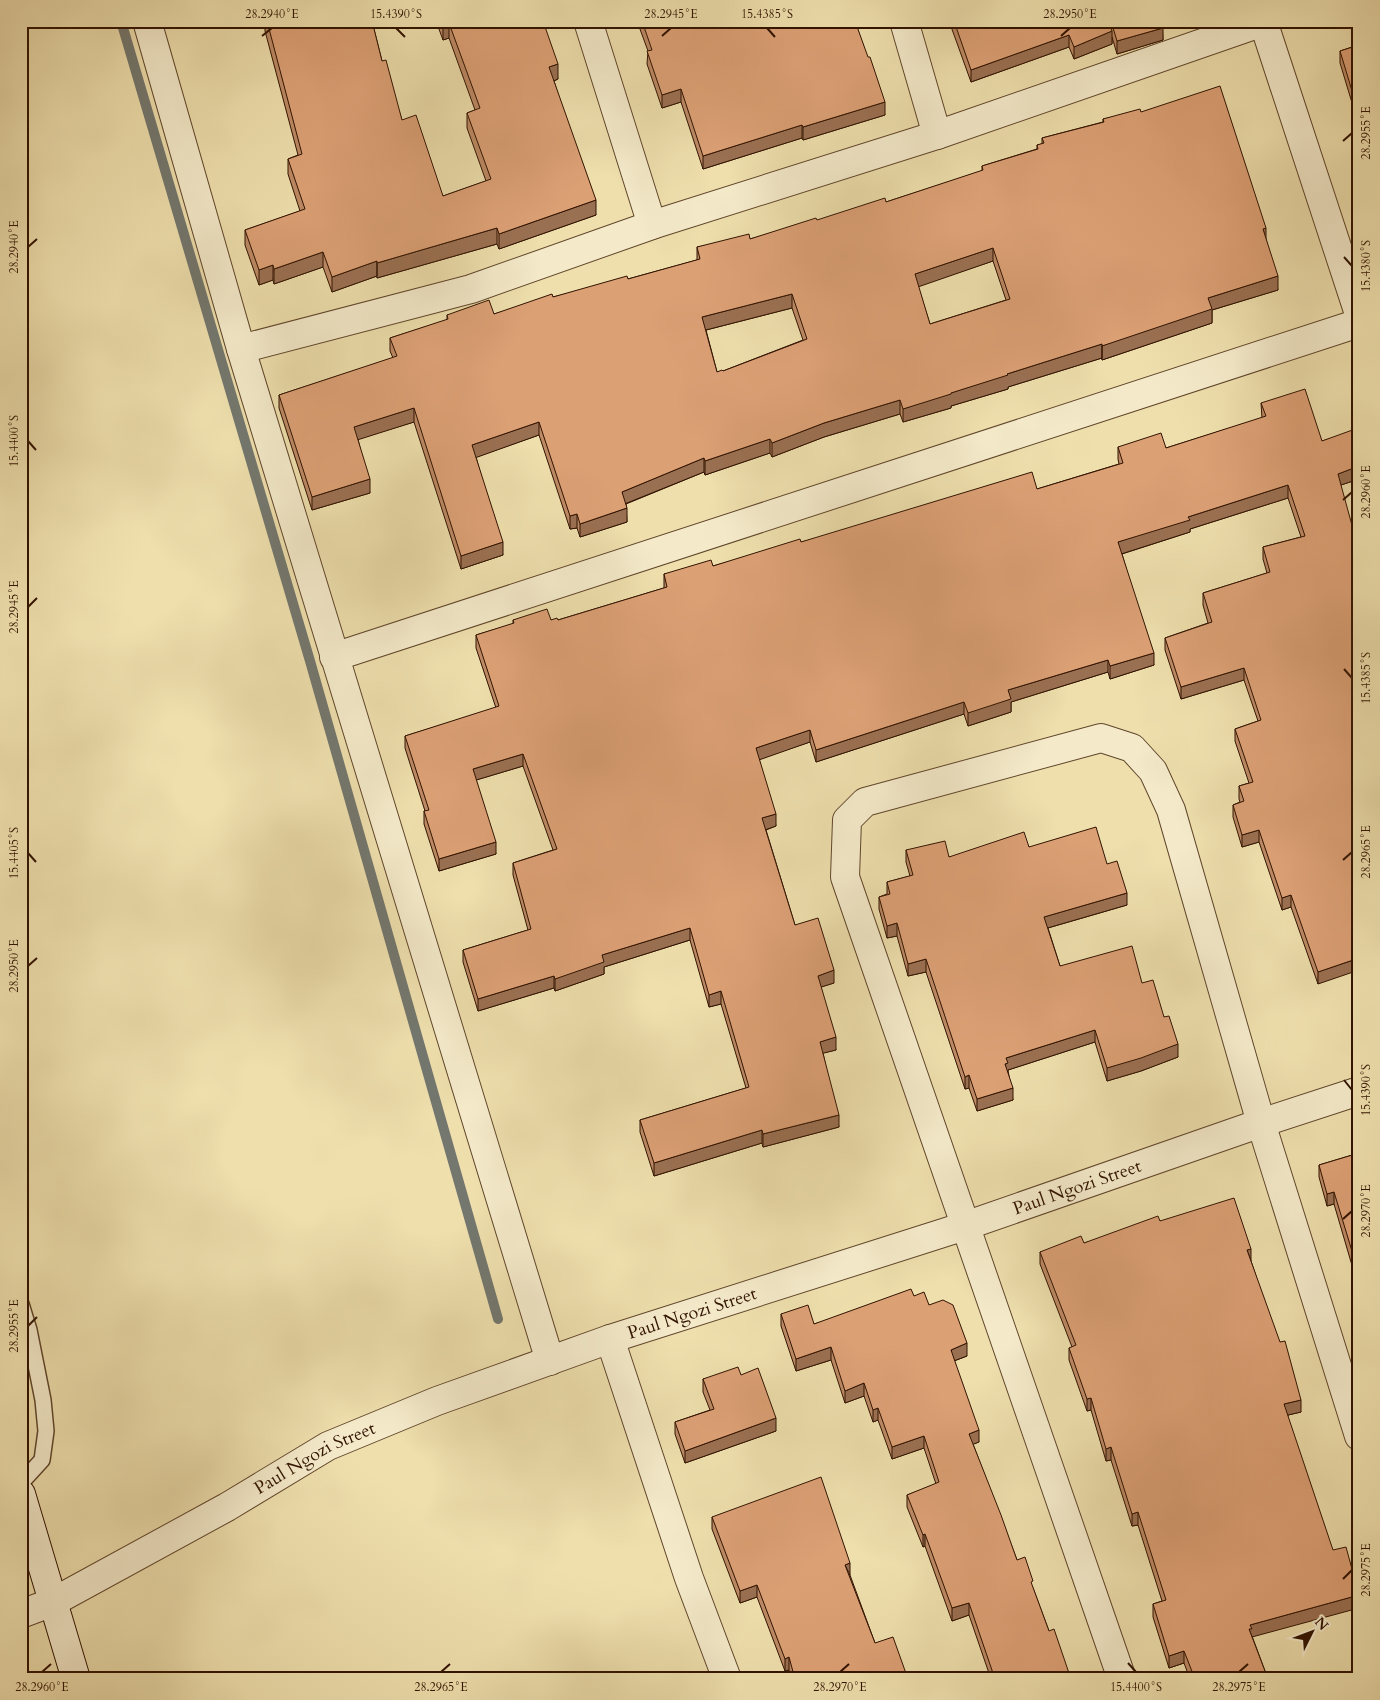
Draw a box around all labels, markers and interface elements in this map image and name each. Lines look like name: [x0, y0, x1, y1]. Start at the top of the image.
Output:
text: 28.2940°E: [245, 6, 299, 22]
text: 15.4390°S: [370, 6, 422, 22]
text: 28.2945°E: [644, 6, 698, 22]
text: 15.4385°S: [741, 6, 793, 22]
text: 28.2950°E: [1043, 6, 1097, 22]
text: 28.2955°E: [1358, 106, 1374, 160]
text: 28.2940°E: [6, 220, 22, 274]
text: 15.4380°S: [1358, 240, 1374, 292]
text: 15.4400°S: [6, 415, 22, 467]
text: 28.2960°E: [1358, 465, 1374, 519]
text: 28.2945°E: [6, 580, 22, 634]
text: 15.4385°S: [1358, 652, 1374, 704]
text: 28.2965°E: [1358, 825, 1374, 879]
text: 15.4405°S: [6, 827, 22, 879]
text: 28.2950°E: [6, 939, 22, 993]
text: 15.4390°S: [1358, 1064, 1374, 1116]
street label: Paul Ngozi Street: [1010, 1154, 1145, 1221]
text: 28.2970°E: [1358, 1184, 1374, 1238]
street label: Paul Ngozi Street: [624, 1281, 760, 1346]
text: 28.2955°E: [6, 1299, 22, 1353]
street label: Paul Ngozi Street: [250, 1416, 379, 1501]
text: 28.2975°E: [1358, 1543, 1374, 1597]
north arrow: [1288, 1608, 1338, 1658]
text: N: [1310, 1613, 1332, 1635]
text: 28.2960°E: [15, 1679, 69, 1695]
text: 28.2965°E: [414, 1679, 468, 1695]
text: 28.2970°E: [813, 1679, 867, 1695]
text: 15.4400°S: [1110, 1679, 1162, 1695]
text: 28.2975°E: [1212, 1679, 1266, 1695]

